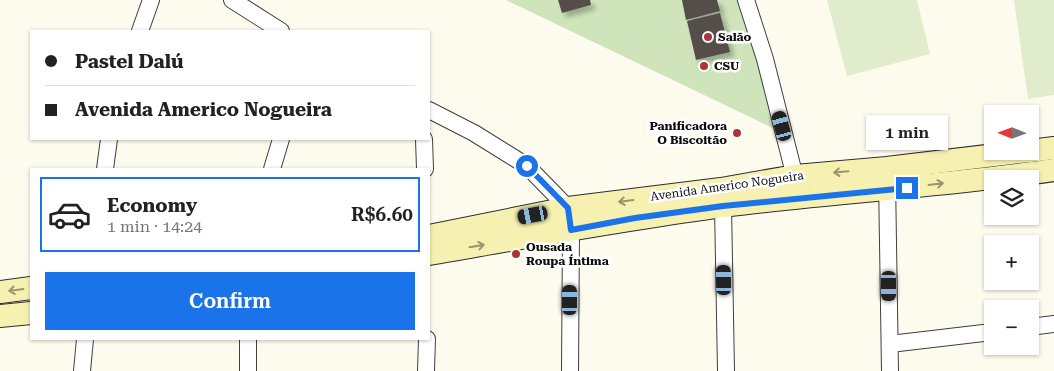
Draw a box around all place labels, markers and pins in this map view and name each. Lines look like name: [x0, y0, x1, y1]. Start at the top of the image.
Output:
place label: Salão: [718, 30, 752, 44]
marker: Salão: [702, 31, 714, 43]
place label: CSU: [714, 59, 739, 73]
marker: CSU: [698, 60, 710, 72]
place label: Panificadora O Biscoitão: [649, 119, 727, 147]
marker: Panificadora O Biscoitão: [731, 127, 743, 139]
place label: Ousada Roupa Íntima: [526, 240, 609, 268]
marker: Ousada Roupa Íntima: [510, 248, 522, 260]

